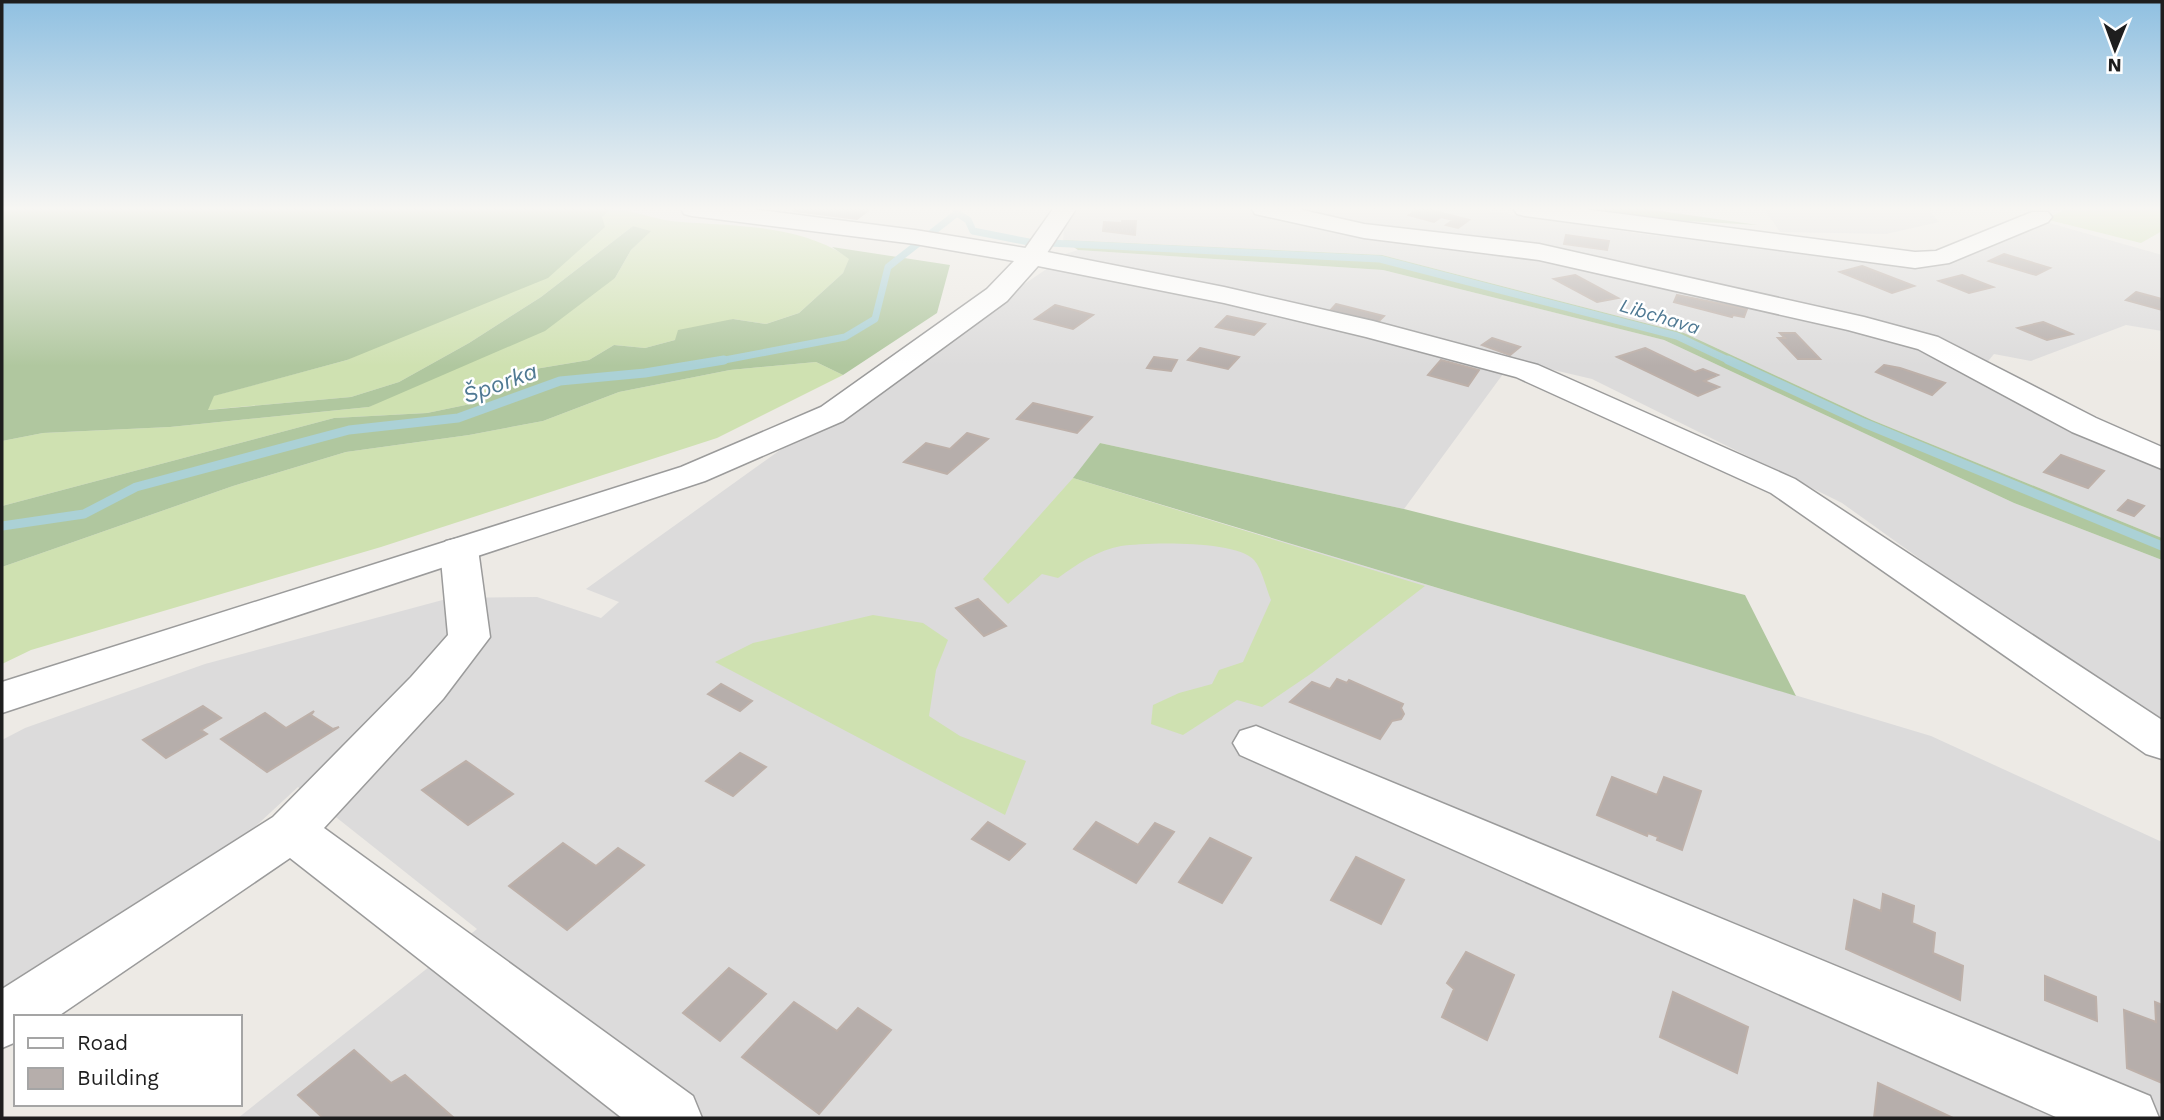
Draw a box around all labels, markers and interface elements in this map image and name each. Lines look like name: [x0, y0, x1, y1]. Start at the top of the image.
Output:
north arrow: [2080, 14, 2150, 84]
text: N: [2107, 54, 2122, 77]
water label: Libchava: [1617, 293, 1703, 340]
water label: Šporka: [459, 357, 541, 409]
legend: [14, 1015, 242, 1106]
text: Road: [77, 1030, 128, 1055]
text: Building: [77, 1065, 159, 1090]

